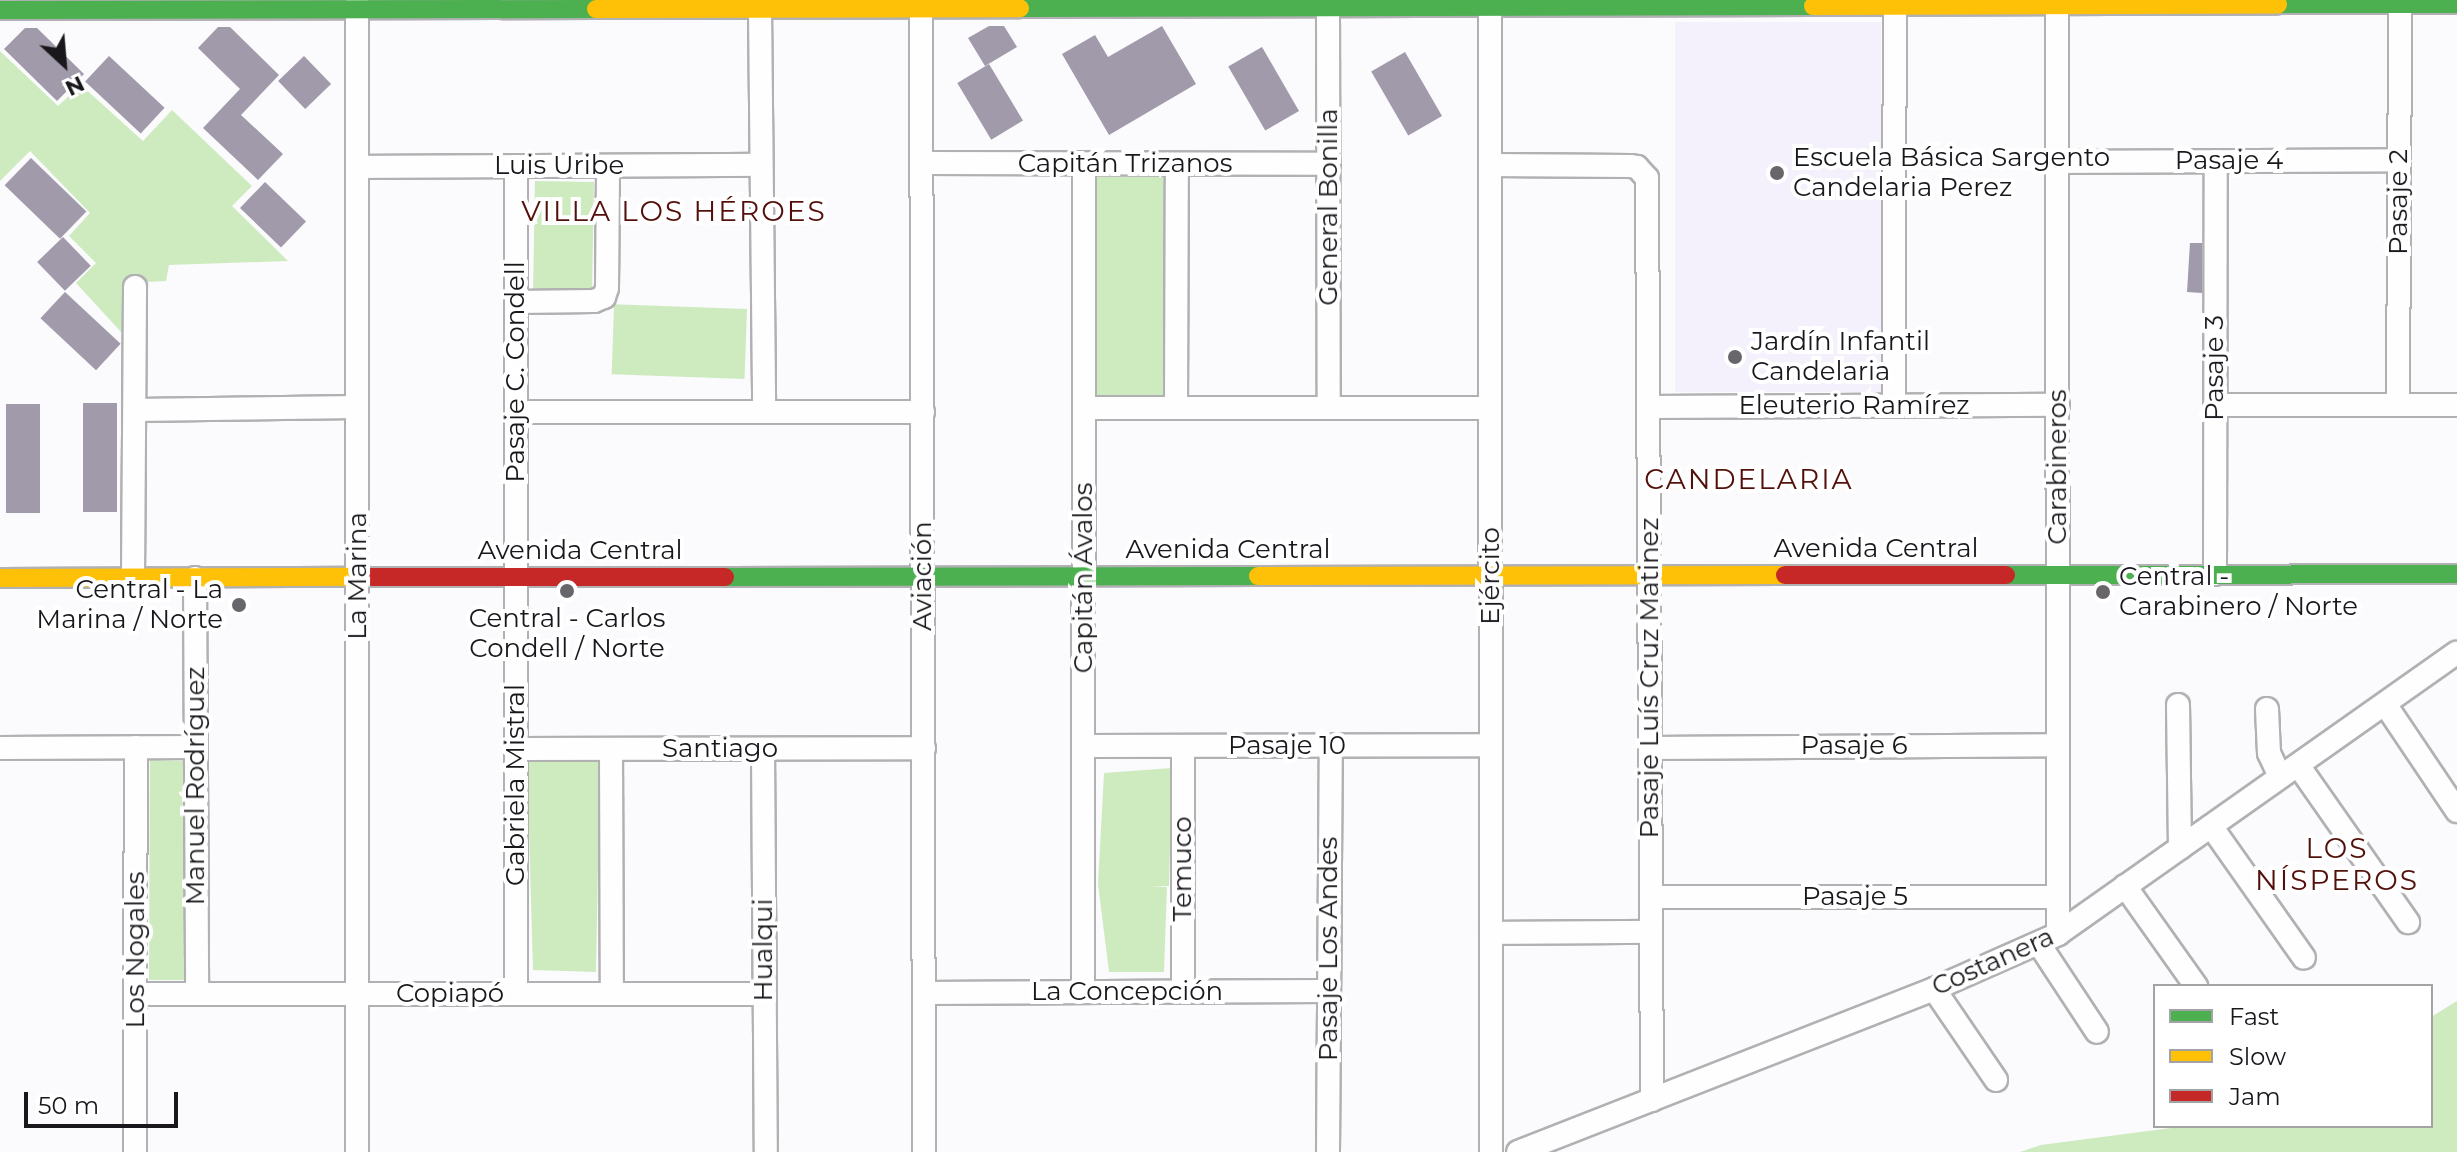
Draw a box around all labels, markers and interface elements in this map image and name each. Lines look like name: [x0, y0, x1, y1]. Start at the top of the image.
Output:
north arrow: [24, 24, 104, 104]
text: N: [61, 70, 89, 102]
street label: General Bonilla: [1313, 108, 1345, 306]
place label: Escuela Básica Sargento Candelaria Perez: [1793, 142, 2110, 204]
street label: Pasaje 4: [2175, 145, 2283, 177]
street label: Capitán Trizanos: [1018, 148, 1232, 180]
street label: Pasaje 2: [2383, 149, 2415, 255]
street label: Luis Uribe: [494, 150, 624, 182]
marker: Escuela Básica Sargento Candelaria Perez: [1768, 164, 1786, 182]
district label: VILLA LOS HÉROES: [521, 194, 827, 228]
street label: Pasaje C. Condell: [500, 261, 532, 483]
street label: Pasaje 3: [2199, 315, 2231, 421]
place label: Jardín Infantil Candelaria: [1751, 326, 1930, 388]
marker: Jardín Infantil Candelaria: [1726, 348, 1744, 366]
street label: Carabineros: [2042, 389, 2074, 545]
street label: Eleuterio Ramírez: [1738, 390, 1970, 422]
district label: CANDELARIA: [1644, 462, 1854, 496]
street label: Capitán Ávalos: [1068, 483, 1100, 673]
street label: La Marina: [342, 512, 374, 640]
street label: Pasaje Luís Cruz Matinez: [1634, 518, 1666, 838]
street label: Aviación: [907, 521, 939, 631]
street label: Ejército: [1475, 527, 1507, 625]
street label: Avenida Central: [1773, 533, 1979, 565]
street label: Avenida Central: [1125, 534, 1331, 566]
street label: Avenida Central: [477, 535, 683, 567]
place label: Central - Carabinero / Norte: [2119, 561, 2358, 622]
place label: Central - La Marina / Norte: [36, 574, 223, 636]
marker: Central - Carlos Condell / Norte: [558, 582, 576, 600]
marker: Central - Carabinero / Norte: [2094, 583, 2112, 601]
marker: Central - La Marina / Norte: [230, 596, 248, 614]
place label: Central - Carlos Condell / Norte: [469, 603, 665, 664]
street label: Manuel Rodríguez: [180, 667, 212, 905]
street label: Gabriela Mistral: [500, 684, 532, 886]
street label: Pasaje 10: [1228, 730, 1346, 762]
street label: Pasaje 6: [1800, 730, 1908, 762]
street label: Santiago: [662, 733, 778, 765]
street label: Temuco: [1167, 817, 1199, 921]
district label: LOS NÍSPEROS: [2255, 831, 2419, 897]
street label: Pasaje Los Andes: [1313, 837, 1345, 1061]
street label: Los Nogales: [120, 872, 152, 1028]
street label: Pasaje 5: [1802, 881, 1908, 913]
street label: Hualqui: [748, 898, 780, 1002]
street label: Costanera: [1927, 921, 2059, 1003]
street label: La Concepción: [1031, 976, 1223, 1008]
street label: Copiapó: [396, 978, 504, 1010]
legend: [2153, 984, 2433, 1128]
text: Fast: [2229, 1002, 2279, 1031]
text: Slow: [2229, 1042, 2286, 1071]
scale bar: [28, 1076, 182, 1126]
text: Jam: [2229, 1082, 2281, 1111]
text: 50 m: [38, 1091, 99, 1120]

